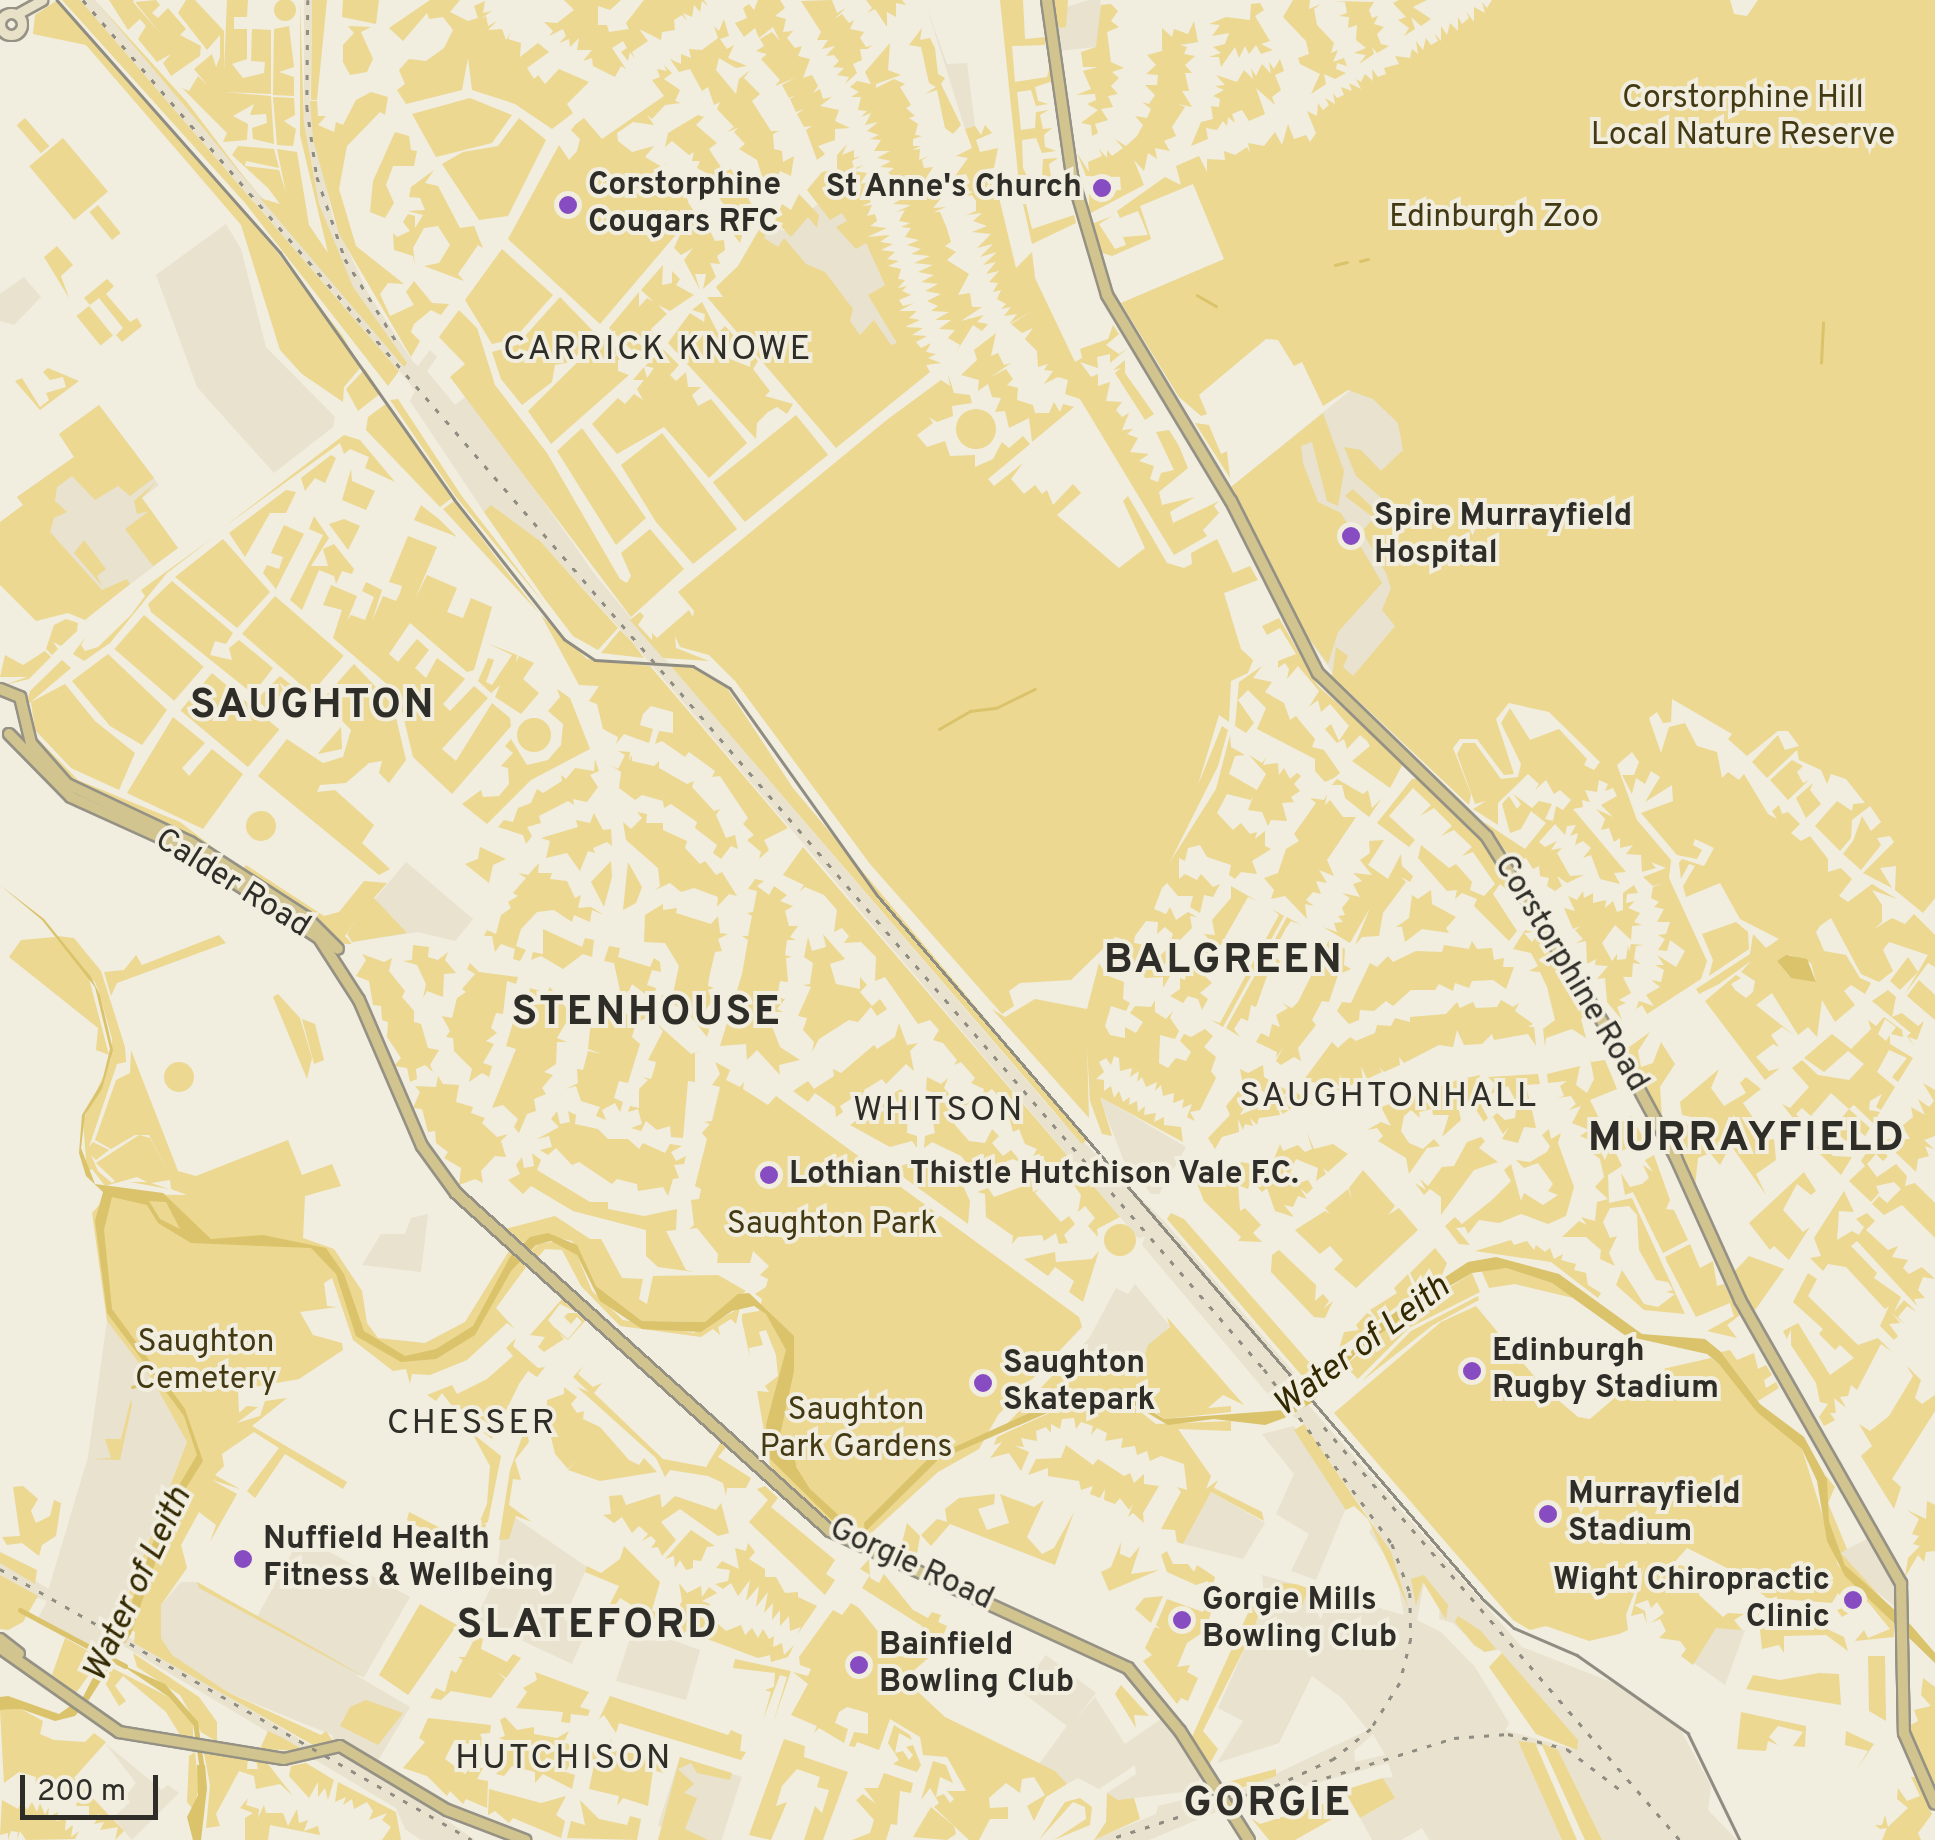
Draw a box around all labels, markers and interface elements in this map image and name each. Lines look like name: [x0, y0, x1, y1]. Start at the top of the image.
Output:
park label: Corstorphine Hill Local Nature Reserve: [1591, 81, 1895, 156]
place label: Corstorphine Cougars RFC: [588, 168, 781, 243]
place label: St Anne's Church: [824, 169, 1082, 207]
marker: St Anne's Church: [1091, 177, 1113, 199]
marker: Corstorphine Cougars RFC: [557, 194, 579, 216]
park label: Edinburgh Zoo: [1389, 199, 1599, 237]
district label: CARRICK KNOWE: [503, 329, 813, 371]
place label: Spire Murrayfield Hospital: [1374, 499, 1632, 574]
marker: Spire Murrayfield Hospital: [1338, 523, 1364, 549]
district label: SAUGHTON: [190, 682, 436, 732]
street label: Calder Road: [147, 821, 317, 947]
street label: Corstorphine Road: [1484, 849, 1656, 1099]
district label: BALGREEN: [1104, 937, 1344, 987]
district label: STENHOUSE: [511, 989, 783, 1039]
district label: SAUGHTONHALL: [1239, 1076, 1539, 1118]
district label: WHITSON: [853, 1090, 1025, 1132]
district label: MURRAYFIELD: [1588, 1115, 1906, 1165]
place label: Lothian Thistle Hutchison Vale F.C.: [789, 1156, 1300, 1194]
marker: Lothian Thistle Hutchison Vale F.C.: [758, 1164, 780, 1186]
park label: Saughton Park: [727, 1206, 937, 1244]
water label: Water of Leith: [1265, 1267, 1459, 1427]
park label: Saughton Cemetery: [135, 1325, 277, 1400]
place label: Edinburgh Rugby Stadium: [1492, 1334, 1719, 1409]
place label: Saughton Skatepark: [1003, 1346, 1155, 1421]
marker: Edinburgh Rugby Stadium: [1461, 1360, 1483, 1382]
marker: Saughton Skatepark: [972, 1372, 994, 1394]
park label: Saughton Park Gardens: [759, 1393, 953, 1468]
district label: CHESSER: [387, 1403, 557, 1445]
place label: Murrayfield Stadium: [1568, 1477, 1741, 1552]
water label: Water of Leith: [75, 1481, 201, 1689]
marker: Murrayfield Stadium: [1537, 1503, 1559, 1525]
street label: Gorgie Road: [823, 1510, 999, 1620]
place label: Nuffield Health Fitness & Wellbeing: [263, 1522, 554, 1597]
marker: Nuffield Health Fitness & Wellbeing: [232, 1548, 254, 1570]
place label: Wight Chiropractic Clinic: [1553, 1563, 1830, 1638]
place label: Gorgie Mills Bowling Club: [1202, 1583, 1397, 1658]
marker: Wight Chiropractic Clinic: [1840, 1587, 1866, 1613]
district label: SLATEFORD: [457, 1602, 719, 1652]
marker: Gorgie Mills Bowling Club: [1171, 1609, 1193, 1631]
place label: Bainfield Bowling Club: [879, 1628, 1074, 1703]
marker: Bainfield Bowling Club: [848, 1654, 870, 1676]
district label: HUTCHISON: [455, 1738, 673, 1780]
scale bar: [25, 1755, 162, 1817]
text: 200 m: [37, 1774, 126, 1811]
district label: GORGIE: [1183, 1780, 1353, 1830]

